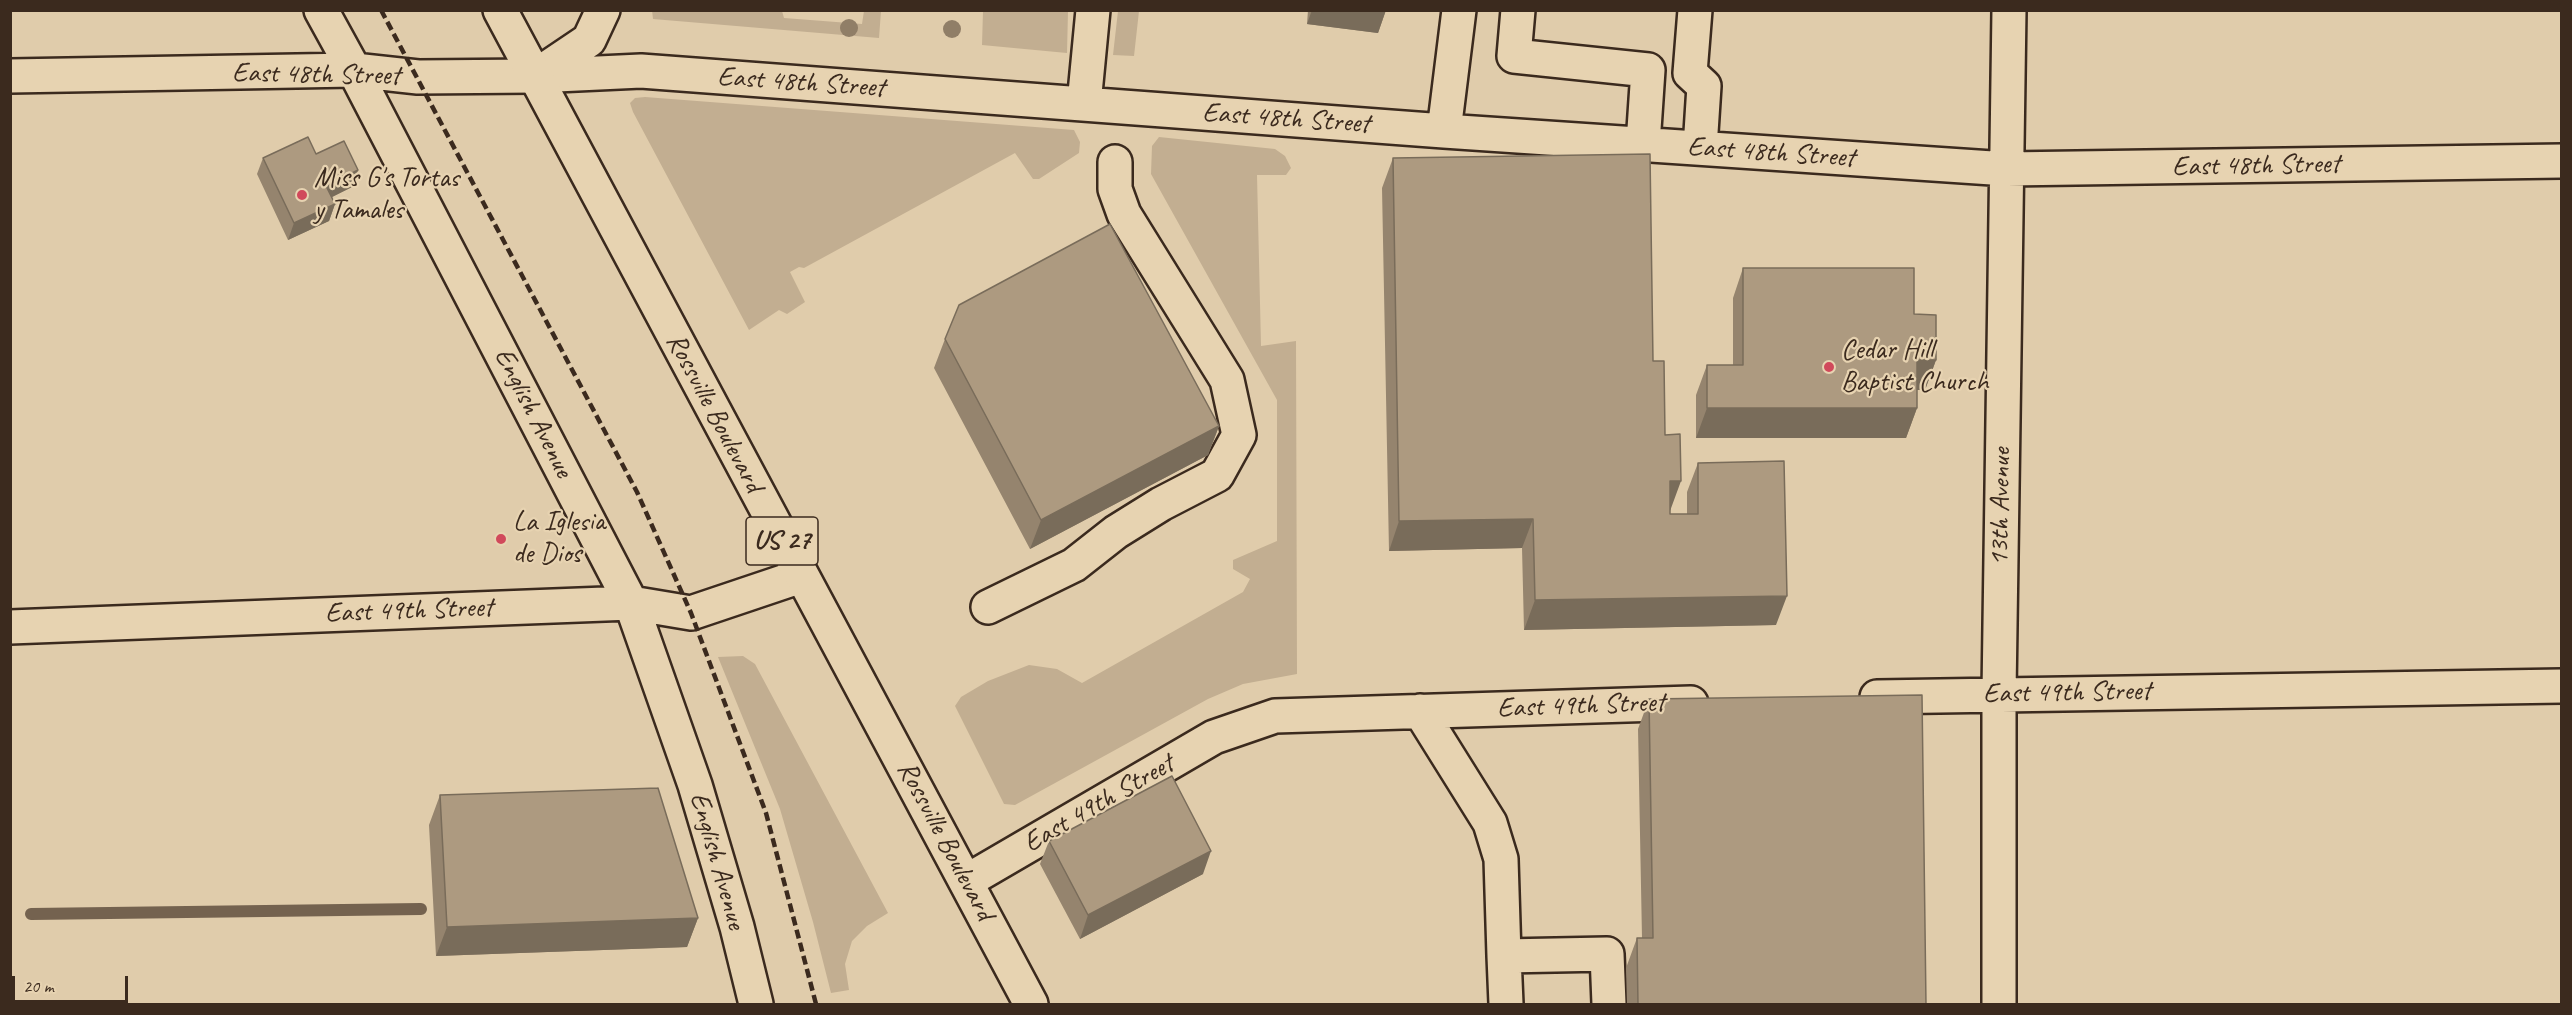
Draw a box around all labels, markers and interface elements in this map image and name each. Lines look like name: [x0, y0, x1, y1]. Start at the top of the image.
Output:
street label: East 48th Street: [232, 57, 400, 93]
street label: East 48th Street: [716, 60, 886, 106]
street label: East 48th Street: [1201, 96, 1371, 142]
street label: East 48th Street: [1686, 130, 1856, 176]
street label: East 48th Street: [2172, 148, 2340, 184]
place label: Miss G's Tortas y Tamales: [314, 162, 459, 228]
marker: Miss G's Tortas y Tamales: [295, 188, 309, 202]
street label: Rossville Boulevard: [658, 328, 770, 498]
place label: Cedar Hill Baptist Church: [1841, 334, 1989, 400]
street label: English Avenue: [486, 343, 580, 483]
marker: Cedar Hill Baptist Church: [1822, 360, 1836, 374]
street label: 13th Avenue: [1983, 448, 2019, 566]
place label: La Iglesia de Dios: [513, 506, 605, 572]
road number: US 27: [746, 517, 818, 565]
marker: La Iglesia de Dios: [494, 532, 508, 546]
street label: East 49th Street: [325, 591, 493, 631]
street label: East 49th Street: [1983, 675, 2151, 711]
street label: East 49th Street: [1497, 686, 1665, 726]
street label: East 49th Street: [1018, 748, 1180, 860]
street label: Rossville Boulevard: [889, 756, 1001, 926]
street label: English Avenue: [681, 789, 753, 933]
scale bar: [15, 964, 130, 1002]
text: 20 m: [23, 975, 54, 997]

